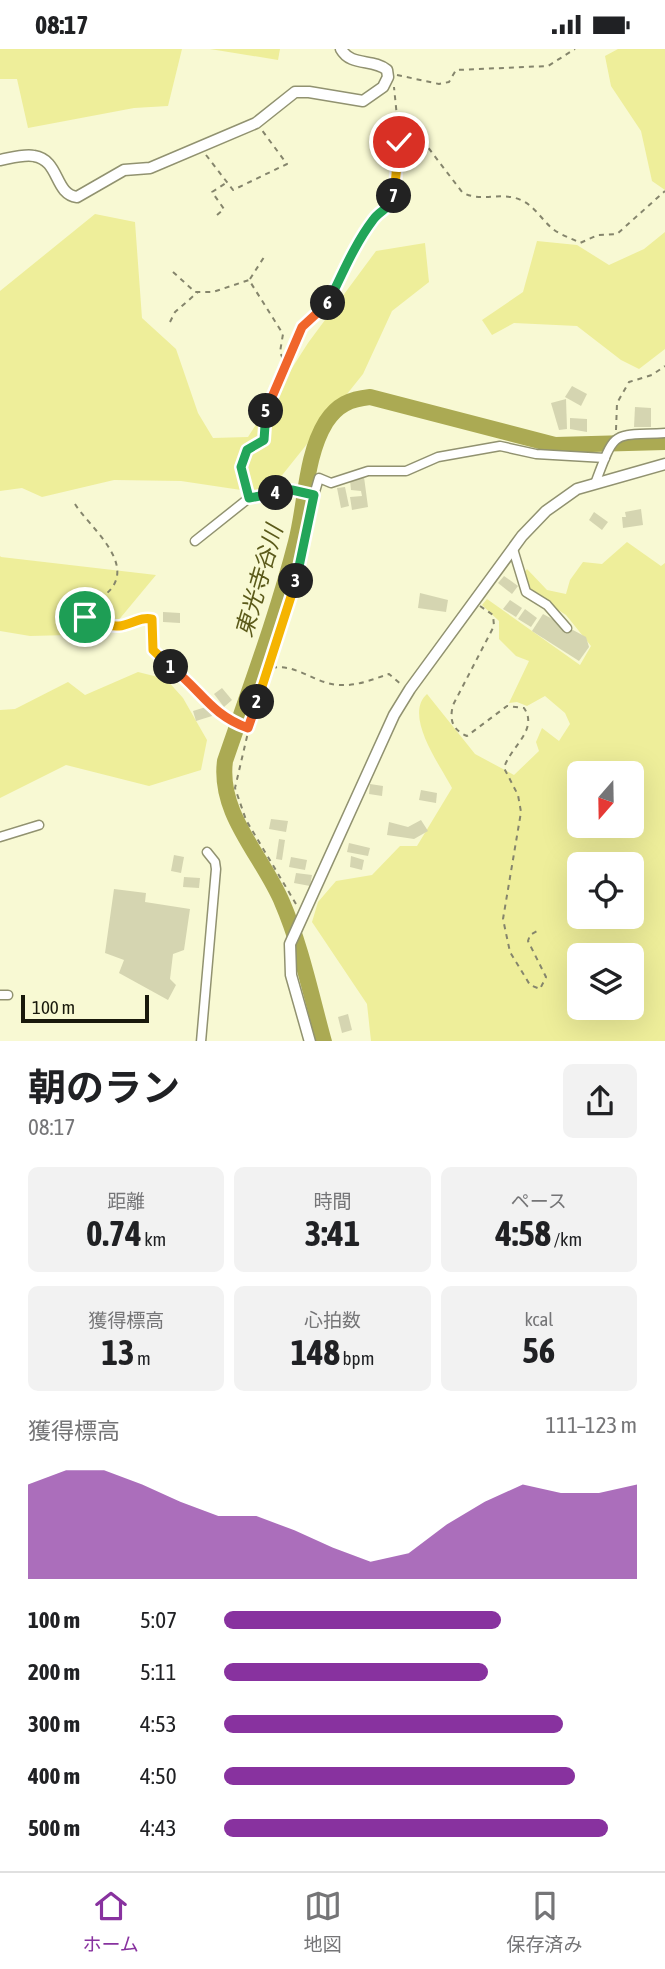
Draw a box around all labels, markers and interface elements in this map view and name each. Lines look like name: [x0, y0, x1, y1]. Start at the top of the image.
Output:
text: 08:17: [35, 10, 89, 40]
pin: [369, 112, 429, 172]
icon: check: [380, 123, 418, 161]
pin: 7: [376, 179, 412, 213]
text: 7: [389, 184, 398, 206]
pin: 6: [310, 285, 346, 321]
text: 6: [323, 291, 332, 313]
pin: 5: [248, 393, 284, 429]
text: 5: [261, 399, 270, 421]
pin: 4: [258, 475, 294, 511]
text: 4: [271, 481, 280, 503]
water label: 東光寺谷川: [231, 519, 288, 640]
pin: 3: [278, 563, 314, 599]
text: 3: [291, 569, 300, 591]
pin: [55, 587, 115, 647]
icon: arrive: [66, 598, 104, 636]
pin: 1: [154, 649, 188, 685]
text: 1: [166, 655, 175, 677]
pin: 2: [240, 685, 274, 719]
text: 2: [252, 690, 261, 712]
north arrow: [567, 761, 644, 838]
map controls: [567, 761, 644, 1020]
button: locate: [567, 852, 644, 929]
button: layers: [567, 943, 644, 1020]
scale bar: [21, 993, 149, 1024]
text: 100 m: [32, 996, 75, 1018]
button: share: [563, 1064, 637, 1138]
text: 朝のラン: [28, 1066, 180, 1109]
text: 08:17: [28, 1114, 75, 1140]
text: 距離: [107, 1190, 145, 1212]
text: 時間: [313, 1190, 352, 1212]
text: ペース: [511, 1190, 567, 1212]
text: 0.74: [86, 1213, 142, 1253]
text: 3:41: [305, 1213, 360, 1253]
text: 4:58: [495, 1213, 551, 1253]
text: km: [142, 1228, 166, 1250]
text: /km: [551, 1228, 582, 1250]
text: kcal: [524, 1308, 553, 1330]
text: 獲得標高: [88, 1309, 164, 1331]
text: 心拍数: [304, 1309, 361, 1331]
text: 56: [522, 1330, 555, 1370]
text: 13: [102, 1332, 134, 1372]
text: 148: [291, 1332, 340, 1372]
text: m: [134, 1347, 151, 1369]
text: bpm: [340, 1347, 374, 1369]
text: 111–123 m: [546, 1412, 637, 1438]
text: 獲得標高: [28, 1418, 120, 1444]
text: 100 m: [28, 1607, 80, 1633]
text: 5:07: [140, 1607, 177, 1633]
text: 200 m: [28, 1659, 80, 1685]
text: 5:11: [140, 1659, 177, 1685]
text: 300 m: [28, 1711, 80, 1737]
text: 4:53: [140, 1711, 177, 1737]
text: 400 m: [28, 1763, 80, 1789]
text: 4:50: [140, 1763, 177, 1789]
text: 500 m: [28, 1815, 80, 1841]
text: 4:43: [140, 1815, 177, 1841]
tab: ホーム: [82, 1887, 139, 1956]
tab: 地図: [304, 1887, 342, 1956]
tab: 保存済み: [507, 1887, 583, 1956]

